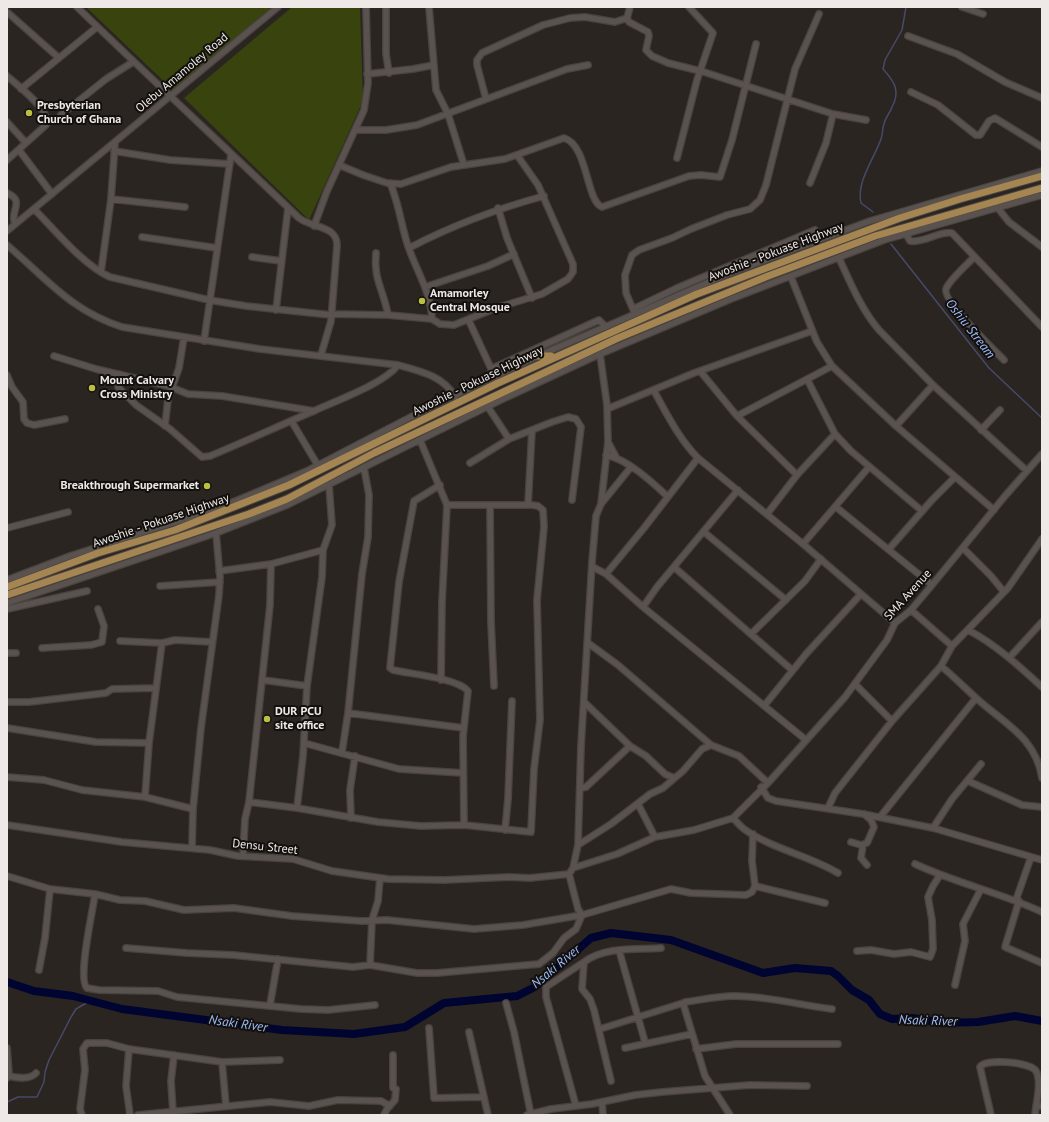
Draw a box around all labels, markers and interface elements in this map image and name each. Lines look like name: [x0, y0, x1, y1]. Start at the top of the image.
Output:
street label: Olebu Amamoley Road: [133, 30, 231, 116]
place label: Presbyterian Church of Ghana: [37, 99, 121, 127]
marker: Presbyterian Church of Ghana: [24, 108, 34, 118]
street label: Awoshie - Pokuase Highway: [706, 220, 846, 284]
place label: Amamorley Central Mosque: [430, 287, 510, 315]
marker: Amamorley Central Mosque: [417, 296, 427, 306]
water label: Oshiu Stream: [942, 296, 998, 362]
street label: Awoshie - Pokuase Highway: [410, 343, 546, 419]
place label: Mount Calvary Cross Ministry: [100, 374, 174, 402]
marker: Mount Calvary Cross Ministry: [87, 383, 97, 393]
place label: Breakthrough Supermarket: [60, 479, 199, 493]
marker: Breakthrough Supermarket: [202, 481, 212, 491]
street label: Awoshie - Pokuase Highway: [91, 491, 231, 551]
street label: SMA Avenue: [881, 567, 935, 623]
place label: DUR PCU site office: [275, 705, 324, 733]
marker: DUR PCU site office: [262, 714, 272, 724]
street label: Densu Street: [231, 836, 299, 858]
water label: Nsaki River: [528, 942, 584, 992]
water label: Nsaki River: [208, 1012, 268, 1036]
water label: Nsaki River: [898, 1012, 958, 1030]

